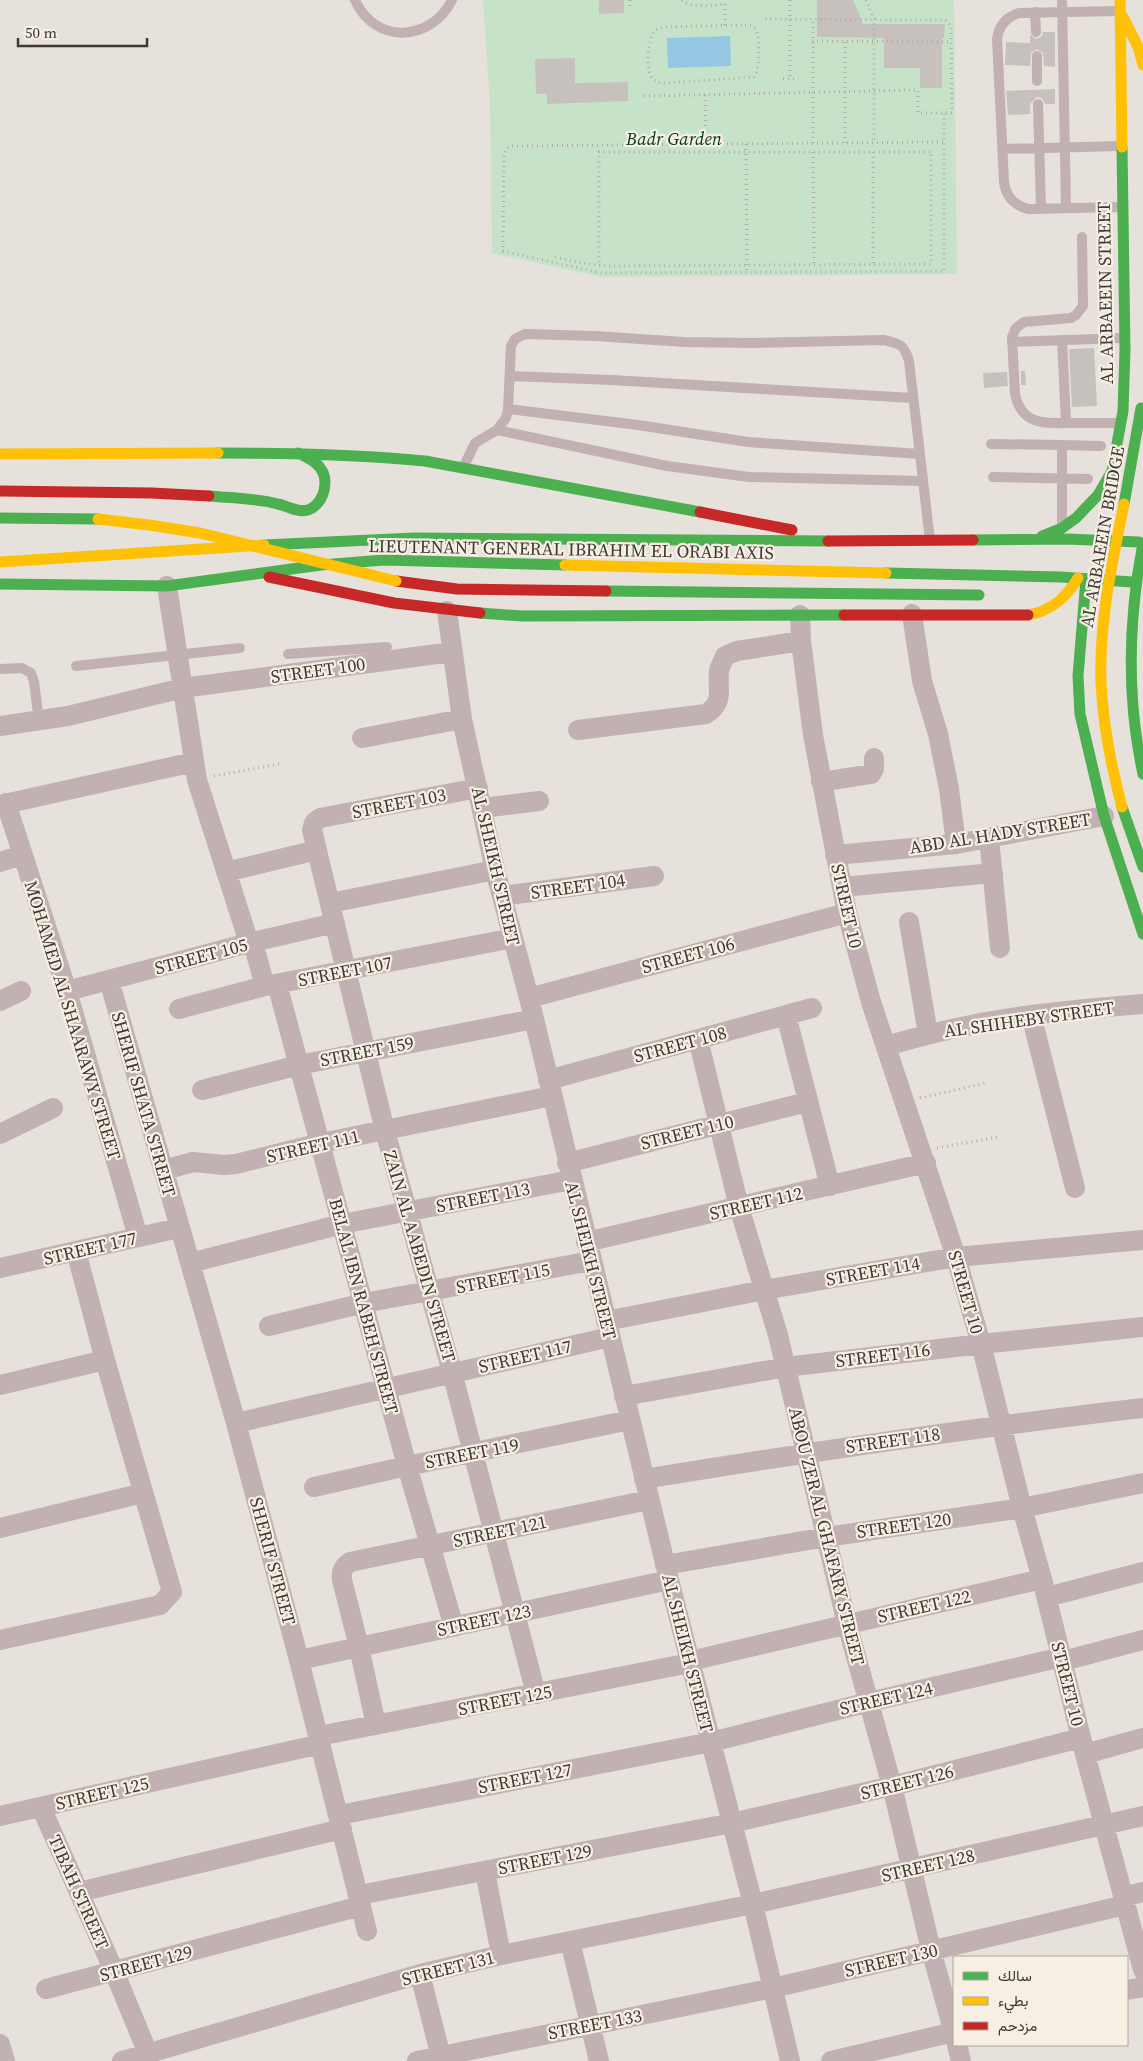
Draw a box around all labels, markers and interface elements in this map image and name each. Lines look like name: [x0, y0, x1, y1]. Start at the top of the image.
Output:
scale bar: [18, 15, 146, 47]
text: 50 m: [25, 22, 57, 43]
park label: Badr Garden: [625, 126, 722, 151]
street label: AL ARBAEEIN STREET: [1091, 201, 1119, 385]
street label: AL ARBAEEIN BRIDGE: [1074, 444, 1130, 630]
street label: LIEUTENANT GENERAL IBRAHIM EL ORABI AXIS: [368, 533, 774, 565]
street label: STREET 100: [269, 651, 367, 689]
street label: STREET 103: [350, 782, 448, 824]
street label: AL SHEIKH STREET: [466, 784, 526, 948]
street label: ABD AL HADY STREET: [908, 806, 1093, 860]
street label: STREET 10: [825, 861, 869, 951]
street label: STREET 104: [529, 867, 627, 905]
street label: MOHAMED AL SHAARAWY STREET: [19, 877, 127, 1163]
street label: STREET 106: [639, 931, 737, 979]
street label: STREET 105: [152, 932, 250, 980]
street label: STREET 107: [296, 950, 394, 992]
street label: AL SHIHEBY STREET: [942, 995, 1116, 1043]
street label: SHERIF SHATA STREET: [106, 1009, 182, 1199]
street label: STREET 108: [631, 1020, 729, 1068]
street label: STREET 159: [318, 1030, 416, 1072]
street label: STREET 110: [638, 1108, 736, 1156]
street label: STREET 111: [264, 1123, 362, 1169]
street label: ZAIN AL AABEDIN STREET: [378, 1147, 462, 1365]
street label: STREET 113: [434, 1176, 532, 1218]
street label: AL SHEIKH STREET: [559, 1178, 623, 1342]
street label: STREET 112: [707, 1180, 805, 1226]
street label: BELAL IBN RABEH STREET: [323, 1195, 405, 1417]
street label: STREET 177: [41, 1225, 139, 1271]
street label: STREET 10: [942, 1247, 990, 1337]
street label: STREET 114: [824, 1250, 922, 1292]
street label: STREET 115: [454, 1257, 552, 1299]
street label: STREET 117: [476, 1333, 574, 1379]
street label: STREET 116: [834, 1337, 932, 1373]
street label: ABOU ZER AL GHAFARY STREET: [783, 1404, 871, 1668]
street label: STREET 118: [844, 1421, 942, 1459]
street label: STREET 119: [423, 1432, 521, 1474]
street label: SHERIF STREET: [244, 1494, 302, 1628]
street label: STREET 120: [855, 1506, 953, 1544]
street label: STREET 121: [451, 1509, 549, 1553]
street label: AL SHEIKH STREET: [656, 1571, 720, 1735]
street label: STREET 122: [875, 1583, 973, 1629]
street label: STREET 123: [435, 1598, 533, 1642]
street label: STREET 10: [1045, 1639, 1091, 1729]
street label: STREET 124: [837, 1675, 935, 1721]
street label: STREET 125: [456, 1679, 554, 1721]
street label: STREET 127: [476, 1757, 574, 1799]
street label: STREET 126: [858, 1758, 956, 1806]
street label: STREET 125: [53, 1770, 151, 1816]
street label: TIBAH STREET: [43, 1831, 115, 1953]
street label: STREET 129: [496, 1838, 594, 1880]
street label: STREET 128: [879, 1842, 977, 1888]
street label: STREET 130: [842, 1937, 940, 1983]
street label: STREET 129: [97, 1939, 195, 1987]
street label: STREET 131: [399, 1944, 497, 1992]
legend: [953, 1956, 1128, 2046]
text: سالك: [998, 1965, 1032, 1986]
text: بطيء: [998, 1990, 1028, 2014]
street label: STREET 133: [546, 2003, 644, 2045]
text: مزدحم: [998, 2015, 1037, 2036]

